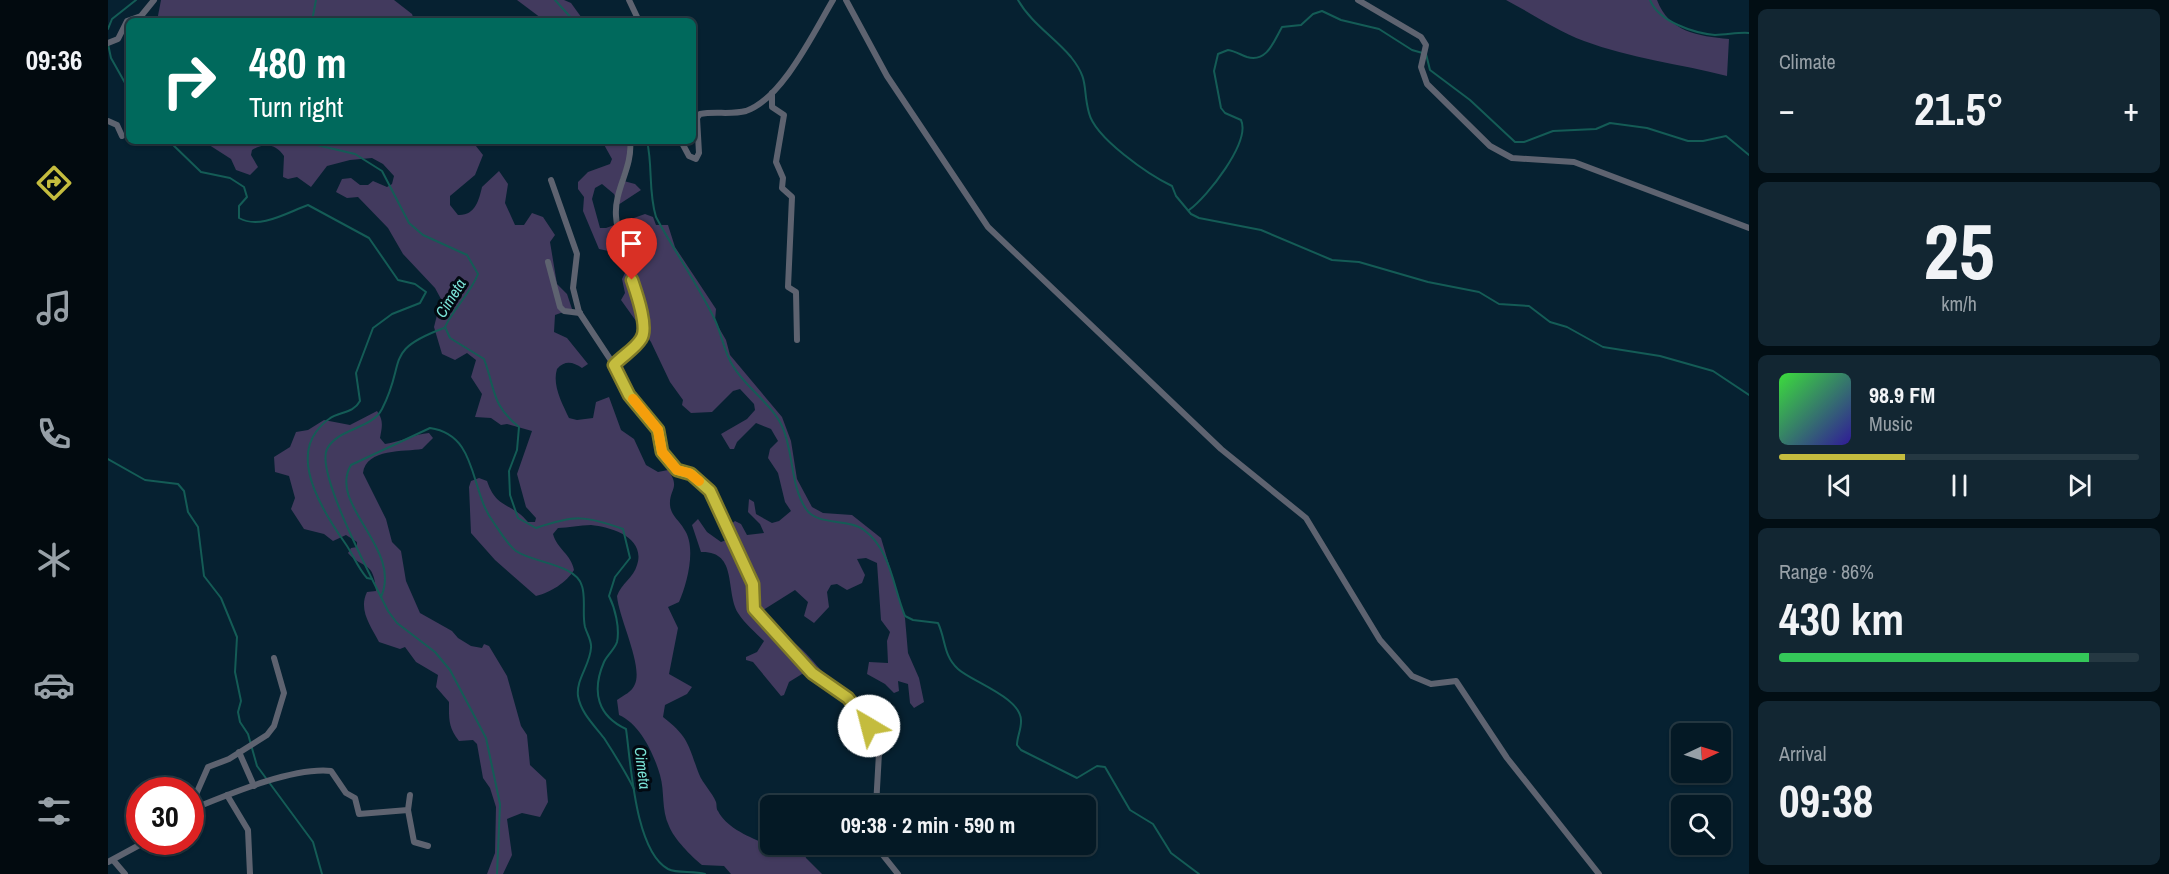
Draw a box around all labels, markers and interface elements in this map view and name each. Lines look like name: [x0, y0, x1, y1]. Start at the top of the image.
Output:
text: 480 m: [249, 35, 347, 91]
text: 09:36: [26, 42, 82, 78]
icon: right: [150, 42, 228, 120]
text: Climate: [1779, 48, 1836, 75]
text: 21.5°: [1914, 78, 2004, 139]
text: −: [1779, 87, 1795, 131]
text: +: [2123, 87, 2139, 131]
text: Turn right: [249, 89, 343, 125]
icon: directions: [33, 162, 75, 204]
text: 25: [1923, 198, 1995, 303]
pin: [606, 218, 657, 280]
icon: arrive: [615, 227, 648, 260]
water label: Cimeta: [429, 274, 471, 322]
icon: music: [33, 287, 75, 329]
text: km/h: [1941, 290, 1977, 317]
text: 98.9 FM: [1869, 380, 1935, 410]
text: Music: [1869, 410, 1913, 437]
icon: phone: [33, 413, 75, 455]
icon: previous: [1823, 469, 1856, 502]
icon: pause: [1943, 469, 1976, 502]
icon: next: [2063, 469, 2096, 502]
icon: climate: [33, 539, 75, 581]
text: Range · 86%: [1779, 558, 1874, 585]
text: 430 km: [1779, 588, 1904, 649]
icon: car: [33, 664, 75, 706]
position arrow: [837, 694, 901, 758]
north arrow: [1671, 723, 1731, 783]
map controls: [1671, 723, 1731, 855]
text: Arrival: [1779, 740, 1826, 767]
water label: Cimeta: [630, 746, 656, 790]
text: 09:38: [1779, 770, 1873, 831]
speed limit sign: 30: [126, 777, 204, 855]
icon: filters: [33, 790, 75, 832]
button: search: [1671, 795, 1731, 855]
text: 09:38 · 2 min · 590 m: [841, 810, 1015, 840]

